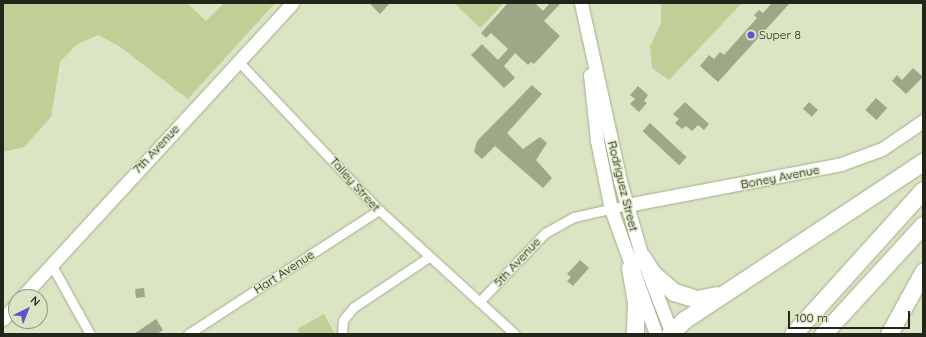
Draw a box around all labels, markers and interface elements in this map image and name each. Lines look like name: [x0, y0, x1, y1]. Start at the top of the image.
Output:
place label: Super 8: [759, 28, 801, 42]
marker: Super 8: [746, 30, 756, 40]
street label: 7th Avenue: [130, 122, 182, 176]
street label: Rodriguez Street: [605, 139, 641, 233]
street label: Talley Street: [327, 154, 383, 214]
street label: Boney Avenue: [739, 162, 821, 192]
street label: 5th Avenue: [491, 235, 543, 289]
street label: Hart Avenue: [251, 247, 317, 297]
north arrow: [8, 289, 48, 329]
text: N: [28, 293, 43, 309]
scale bar: [790, 303, 912, 329]
text: 100 m: [795, 310, 828, 325]

